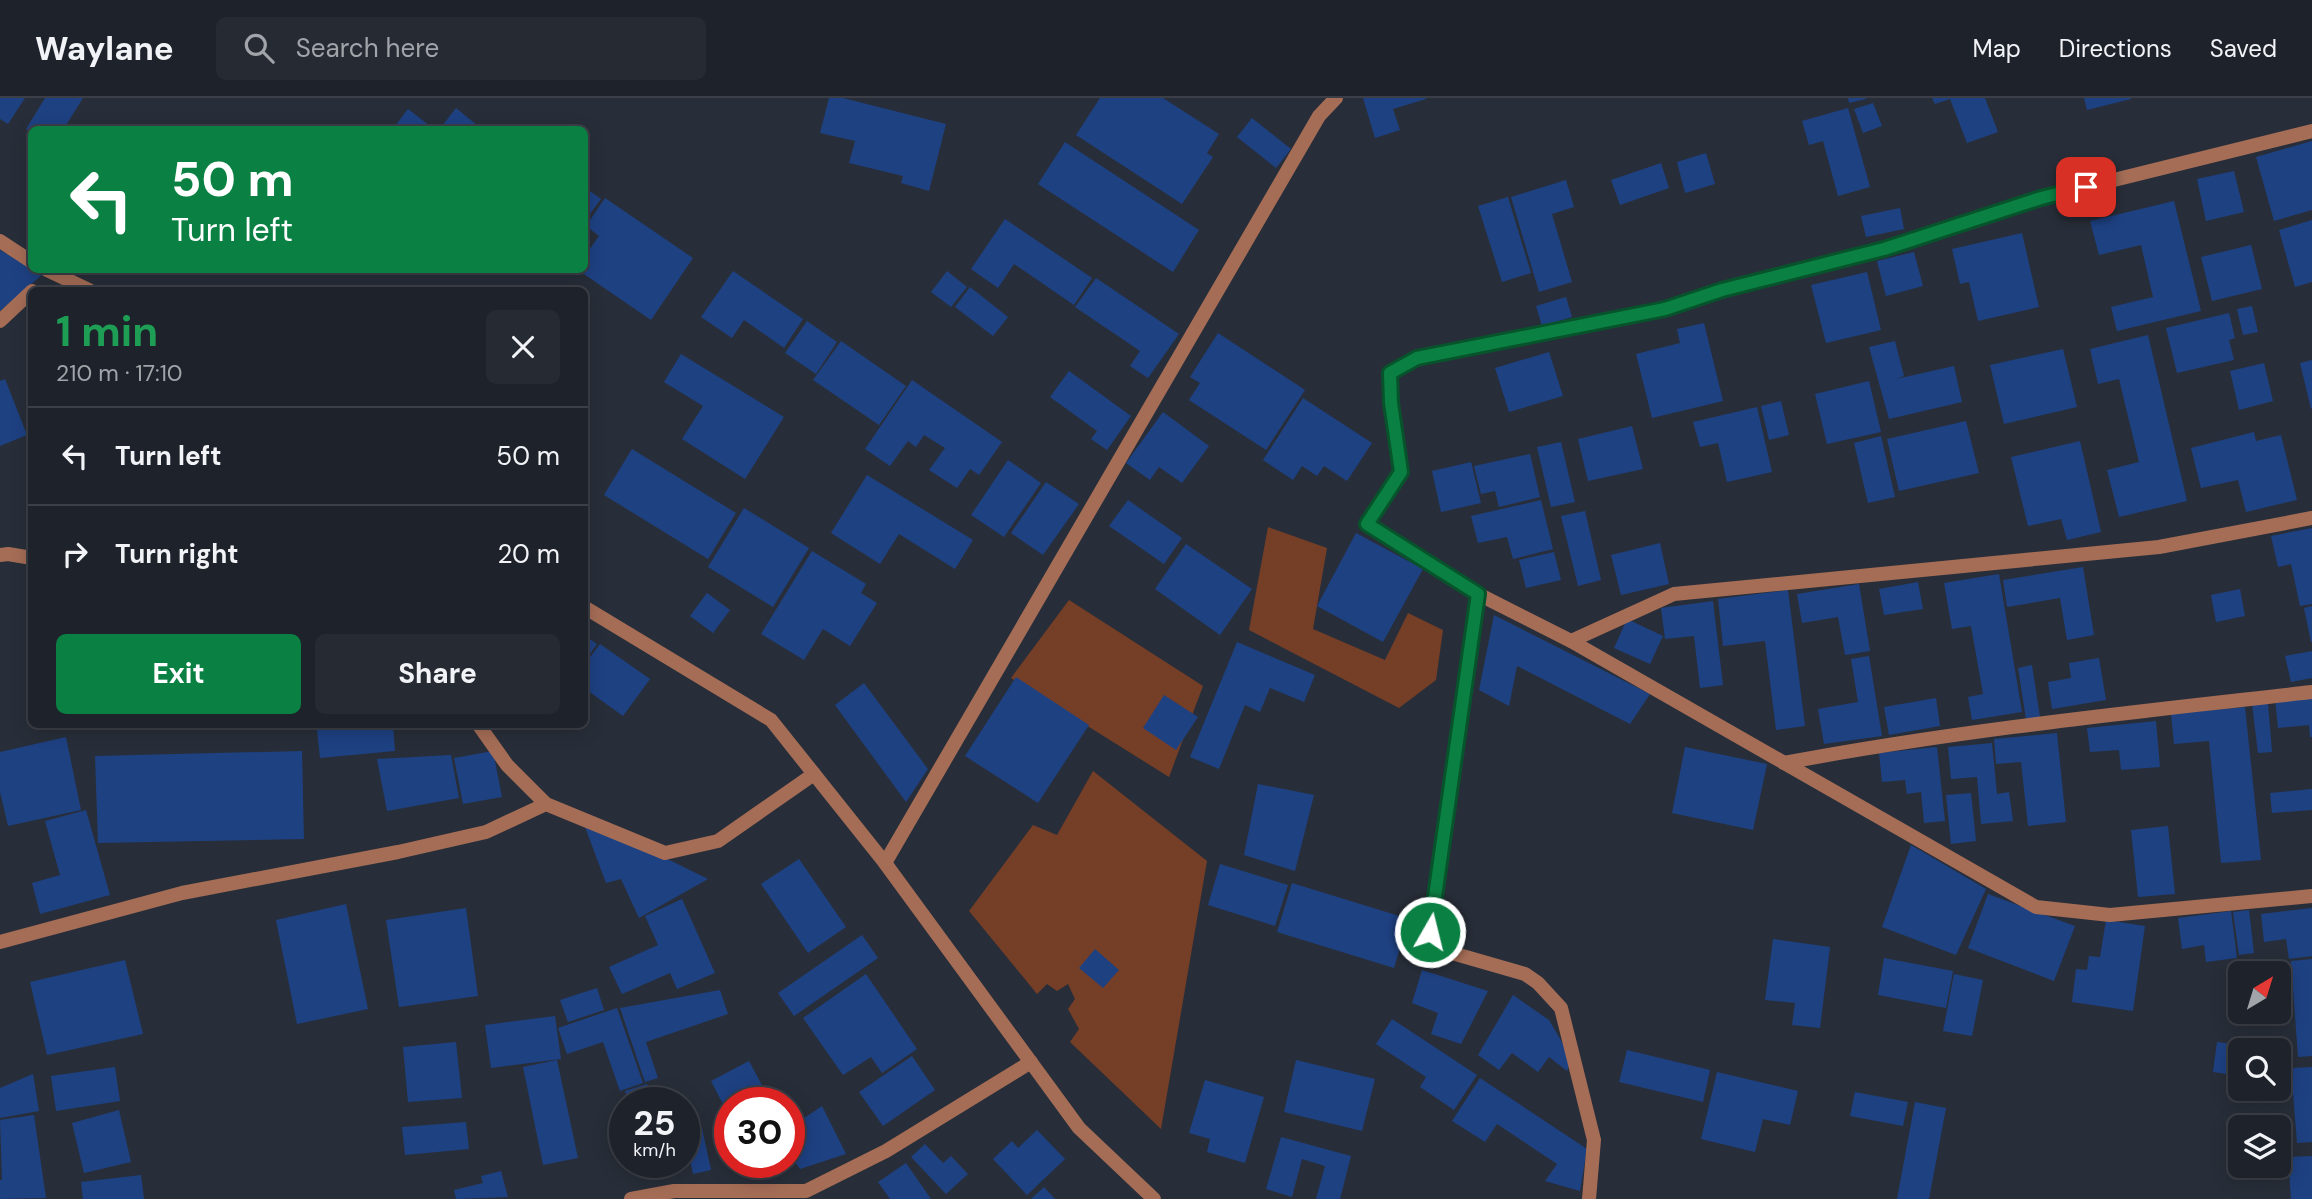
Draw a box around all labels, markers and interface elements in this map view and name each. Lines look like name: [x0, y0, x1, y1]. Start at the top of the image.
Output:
search box: [216, 17, 706, 80]
text: Waylane: [35, 27, 174, 70]
icon: search: [240, 29, 278, 67]
text: Search here: [296, 31, 439, 65]
text: Map: [1973, 33, 2021, 64]
text: Directions: [2059, 33, 2172, 64]
text: Saved: [2210, 33, 2277, 64]
text: 50 m: [171, 147, 294, 211]
icon: left: [56, 154, 147, 245]
pin: [2056, 157, 2116, 217]
icon: arrive: [2067, 168, 2105, 206]
text: Turn left: [171, 209, 293, 251]
text: 1 min: [56, 304, 158, 359]
button: close: [486, 310, 560, 384]
text: 210 m · 17:10: [56, 358, 183, 388]
icon: left: [56, 437, 94, 475]
text: Turn left: [115, 439, 222, 473]
text: 50 m: [496, 439, 560, 473]
icon: right: [56, 535, 94, 573]
text: Turn right: [115, 537, 239, 571]
text: 20 m: [497, 537, 560, 571]
button: Exit: [56, 634, 301, 714]
button: Share: [315, 634, 560, 714]
position arrow: [1393, 895, 1467, 969]
north arrow: [2228, 961, 2291, 1024]
map controls: [2228, 961, 2291, 1178]
button: search: [2228, 1038, 2291, 1101]
speed limit sign: 30: [714, 1087, 805, 1178]
text: 25: [634, 1100, 675, 1146]
button: layers: [2228, 1115, 2291, 1178]
text: km/h: [633, 1138, 676, 1162]

